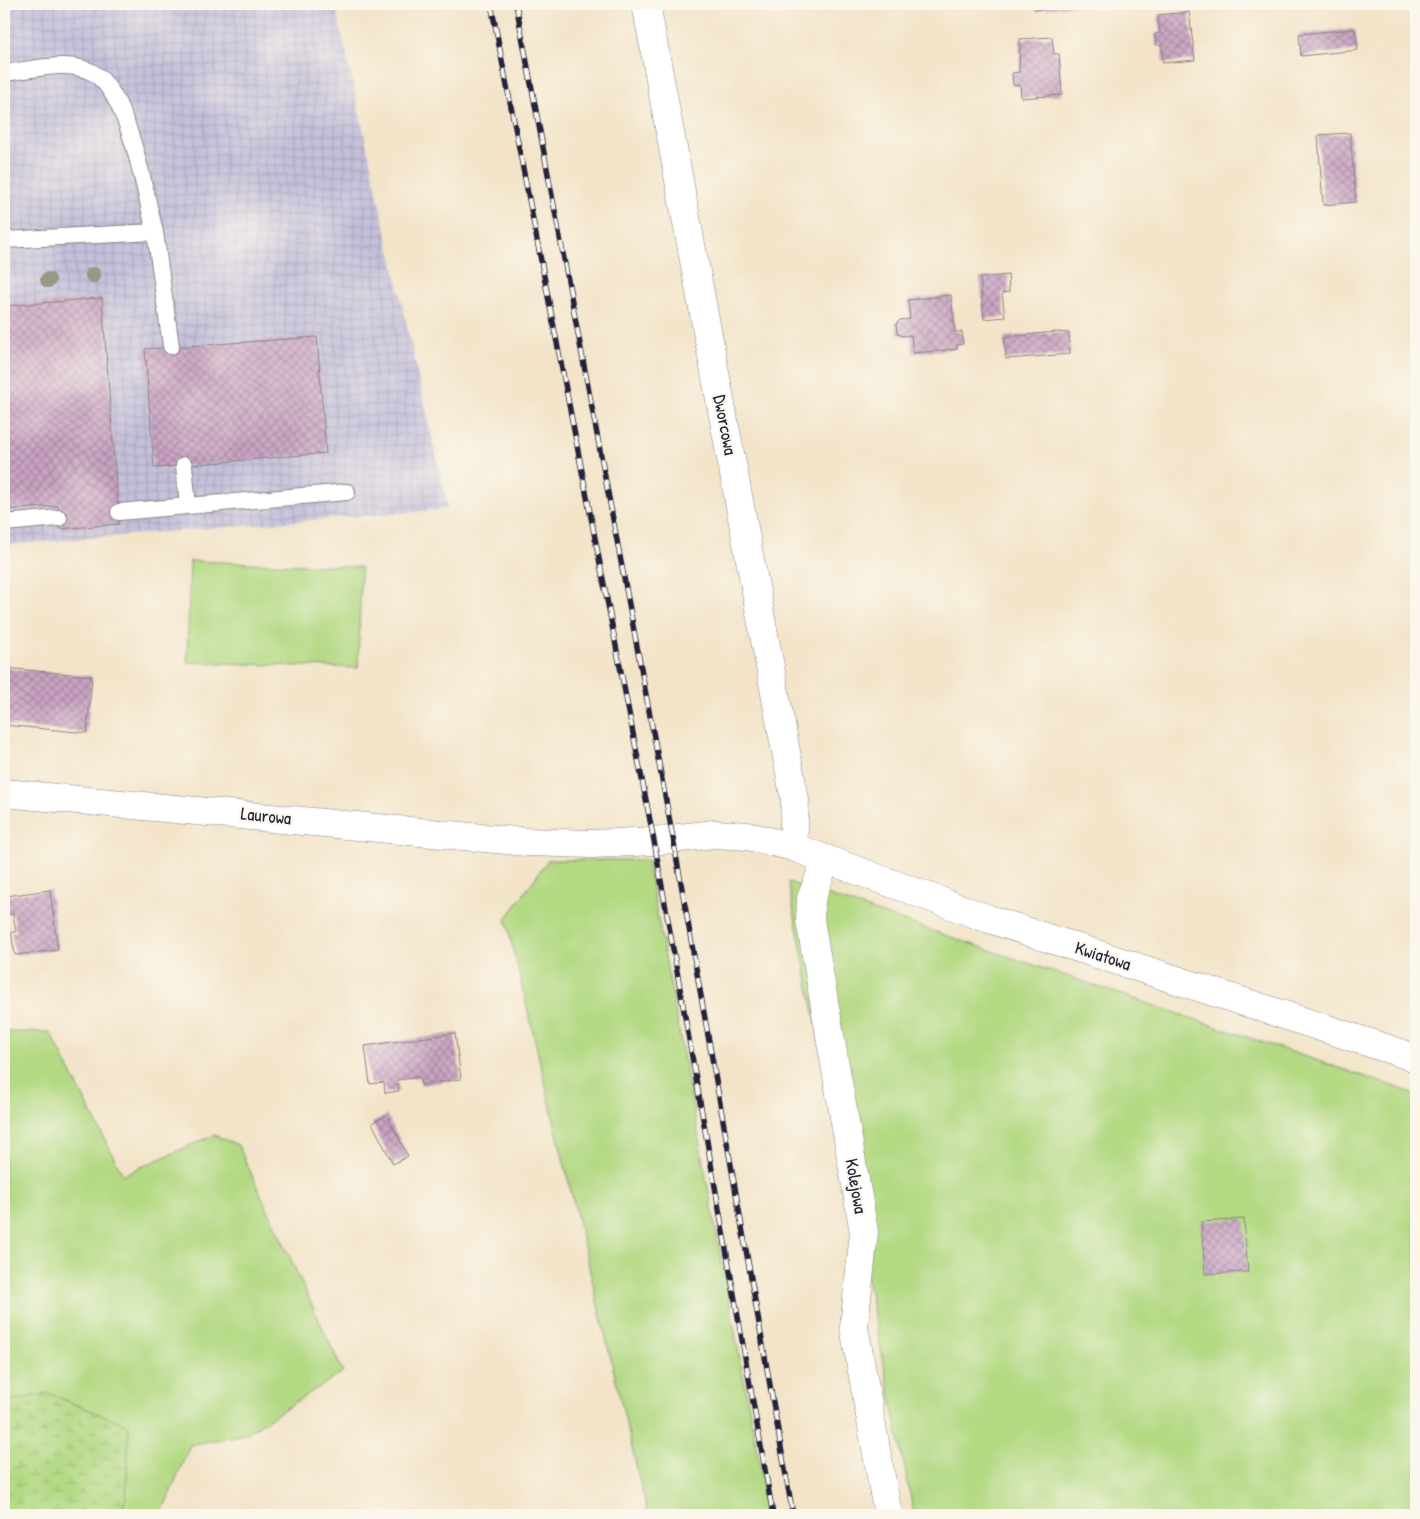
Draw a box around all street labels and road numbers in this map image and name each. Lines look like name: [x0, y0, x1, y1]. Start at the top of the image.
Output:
street label: Dworcowa: [707, 393, 744, 457]
street label: Laurowa: [240, 800, 292, 831]
street label: Kwiatowa: [1072, 935, 1134, 976]
street label: Kolejowa: [839, 1156, 874, 1215]

